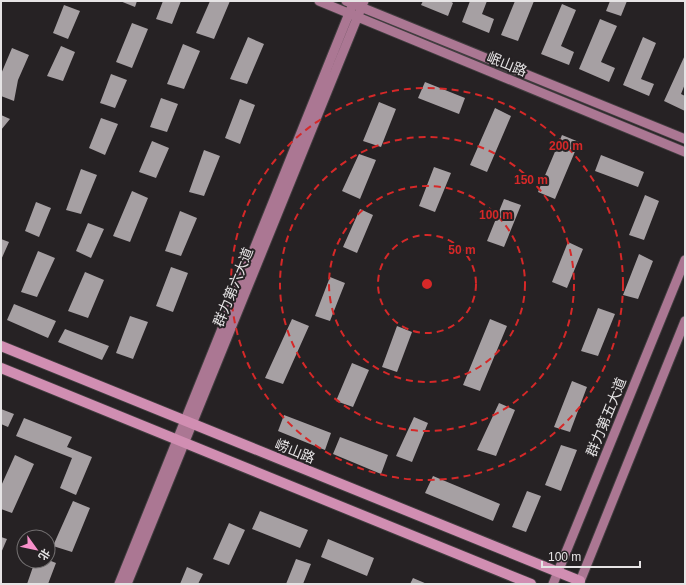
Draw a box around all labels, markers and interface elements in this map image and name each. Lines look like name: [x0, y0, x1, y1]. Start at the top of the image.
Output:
street label: 岷山路: [485, 49, 529, 79]
text: 200 m: [549, 139, 583, 153]
text: 150 m: [514, 173, 548, 187]
text: 100 m: [479, 208, 513, 222]
text: 50 m: [448, 243, 476, 257]
street label: 群力第六大道: [210, 245, 256, 329]
centre of rings: [420, 277, 434, 291]
street label: 群力第五大道: [583, 375, 629, 459]
street label: 崂山路: [273, 436, 317, 466]
north arrow: [16, 529, 56, 569]
scale bar: [542, 543, 640, 569]
text: 北: [36, 547, 52, 562]
text: 100 m: [548, 550, 581, 564]

